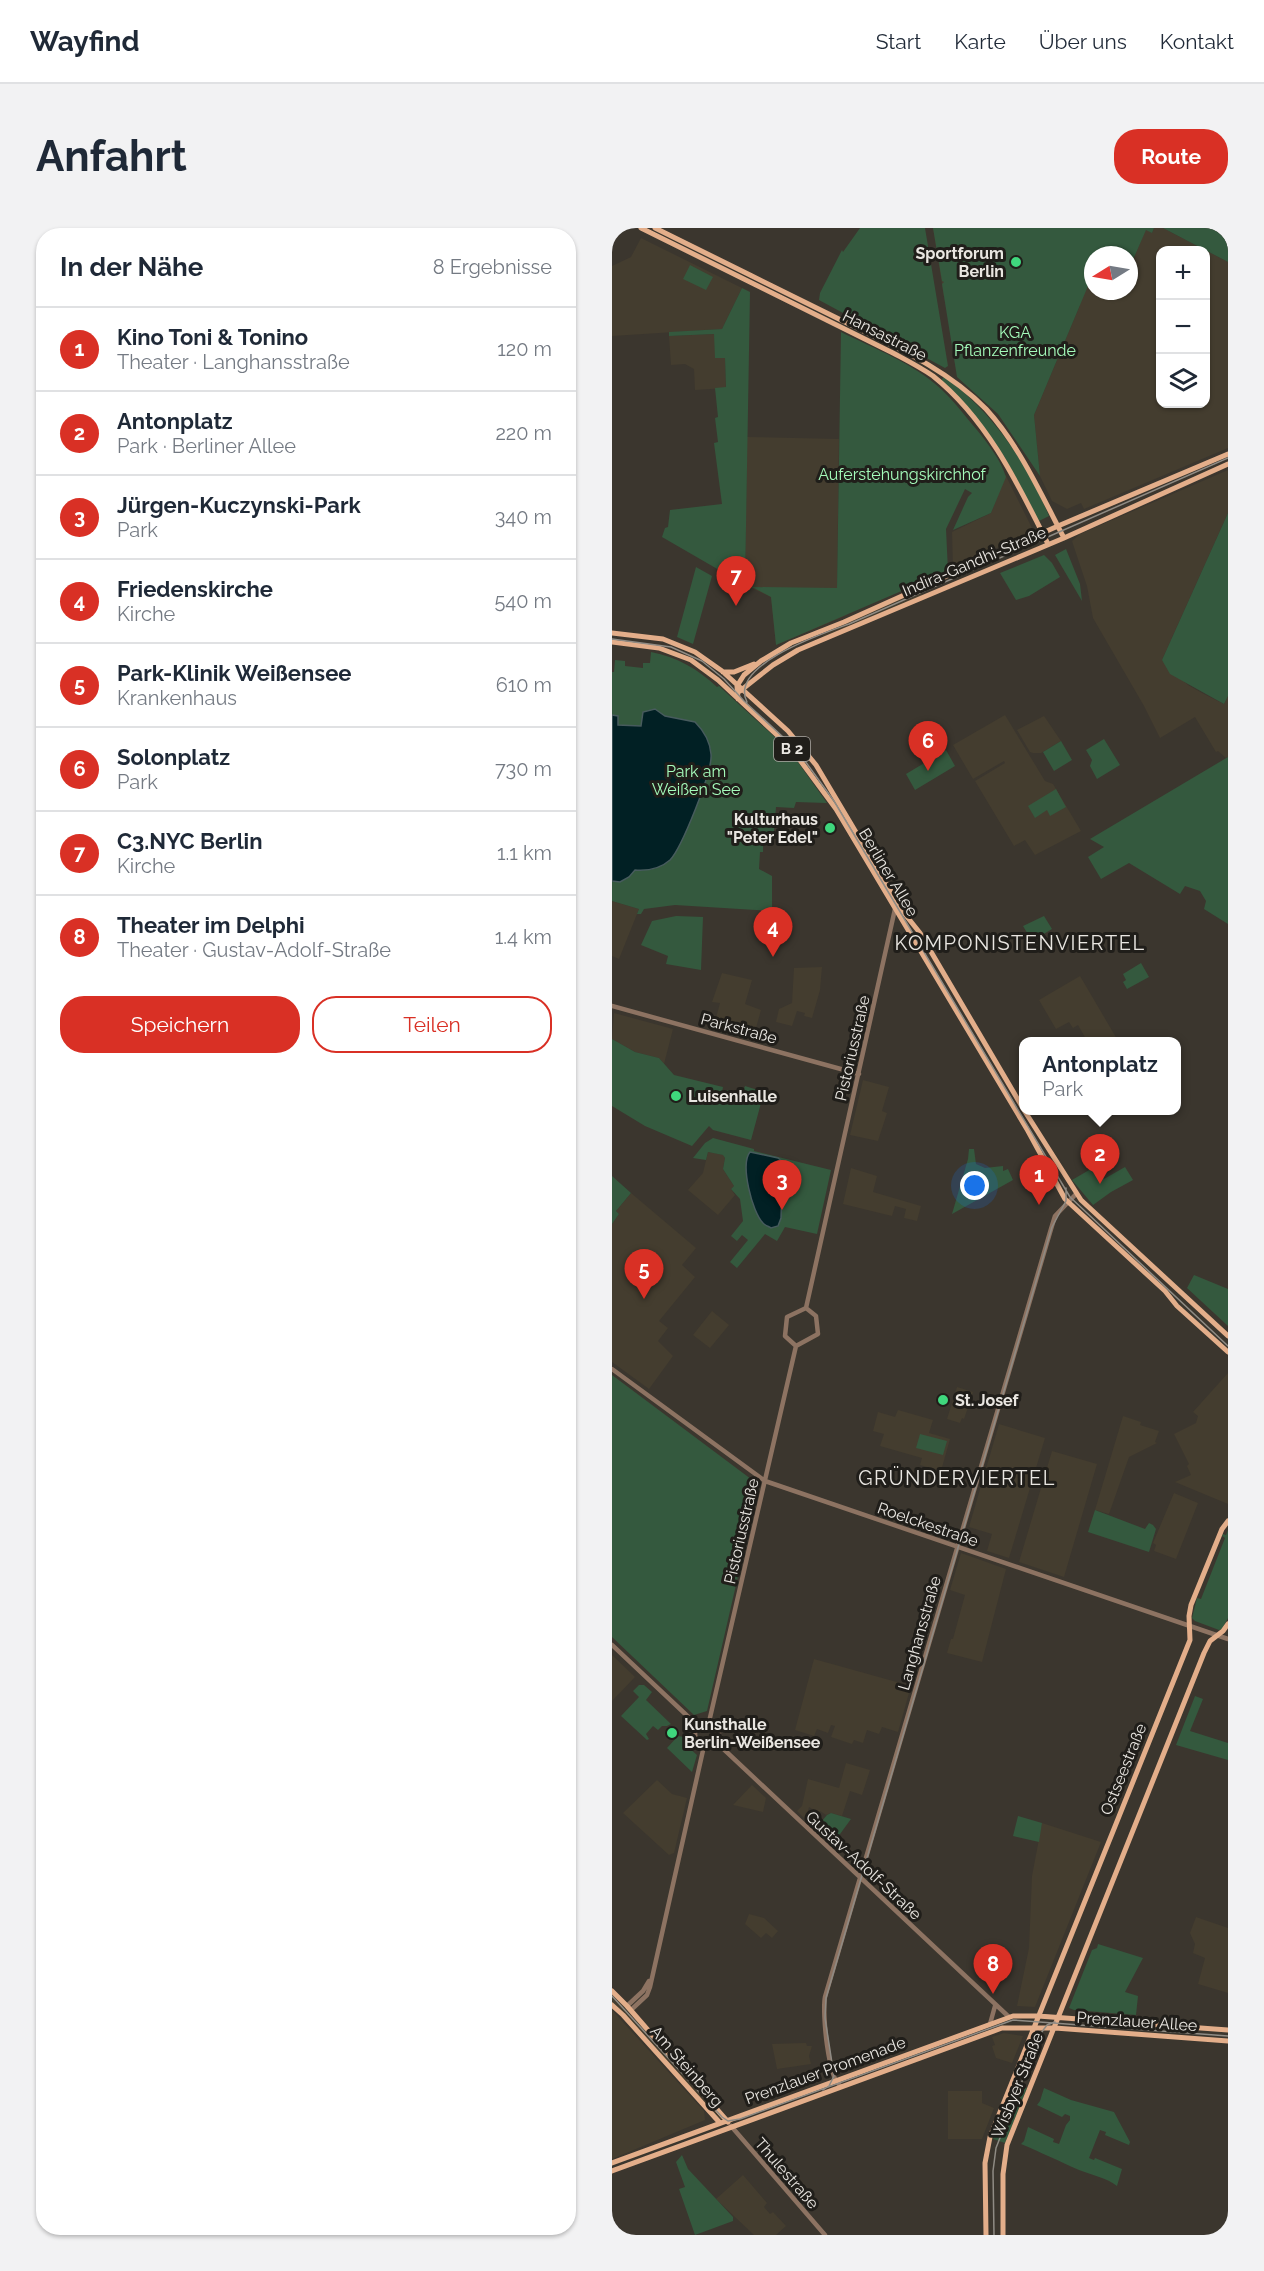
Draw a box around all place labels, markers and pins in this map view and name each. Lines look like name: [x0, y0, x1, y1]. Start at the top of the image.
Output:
place label: Sportforum Berlin: [916, 244, 1004, 281]
marker: Sportforum Berlin: [1009, 255, 1023, 269]
pin: 7: [716, 556, 756, 606]
pin: 6: [908, 722, 948, 771]
place label: Kulturhaus "Peter Edel": [727, 810, 818, 847]
marker: Kulturhaus "Peter Edel": [823, 821, 837, 835]
pin: 4: [754, 908, 792, 957]
place label: Luisenhalle: [688, 1087, 777, 1106]
marker: Luisenhalle: [669, 1089, 683, 1103]
pin: 2: [1080, 1134, 1120, 1184]
pin: 1: [1020, 1156, 1058, 1205]
pin: 3: [762, 1160, 802, 1210]
pin: 5: [624, 1250, 663, 1299]
place label: St. Josef: [955, 1391, 1020, 1410]
marker: St. Josef: [936, 1393, 950, 1407]
place label: Kunsthalle Berlin-Weißensee: [684, 1715, 821, 1752]
marker: Kunsthalle Berlin-Weißensee: [665, 1726, 679, 1740]
pin: 8: [974, 1944, 1012, 1994]

